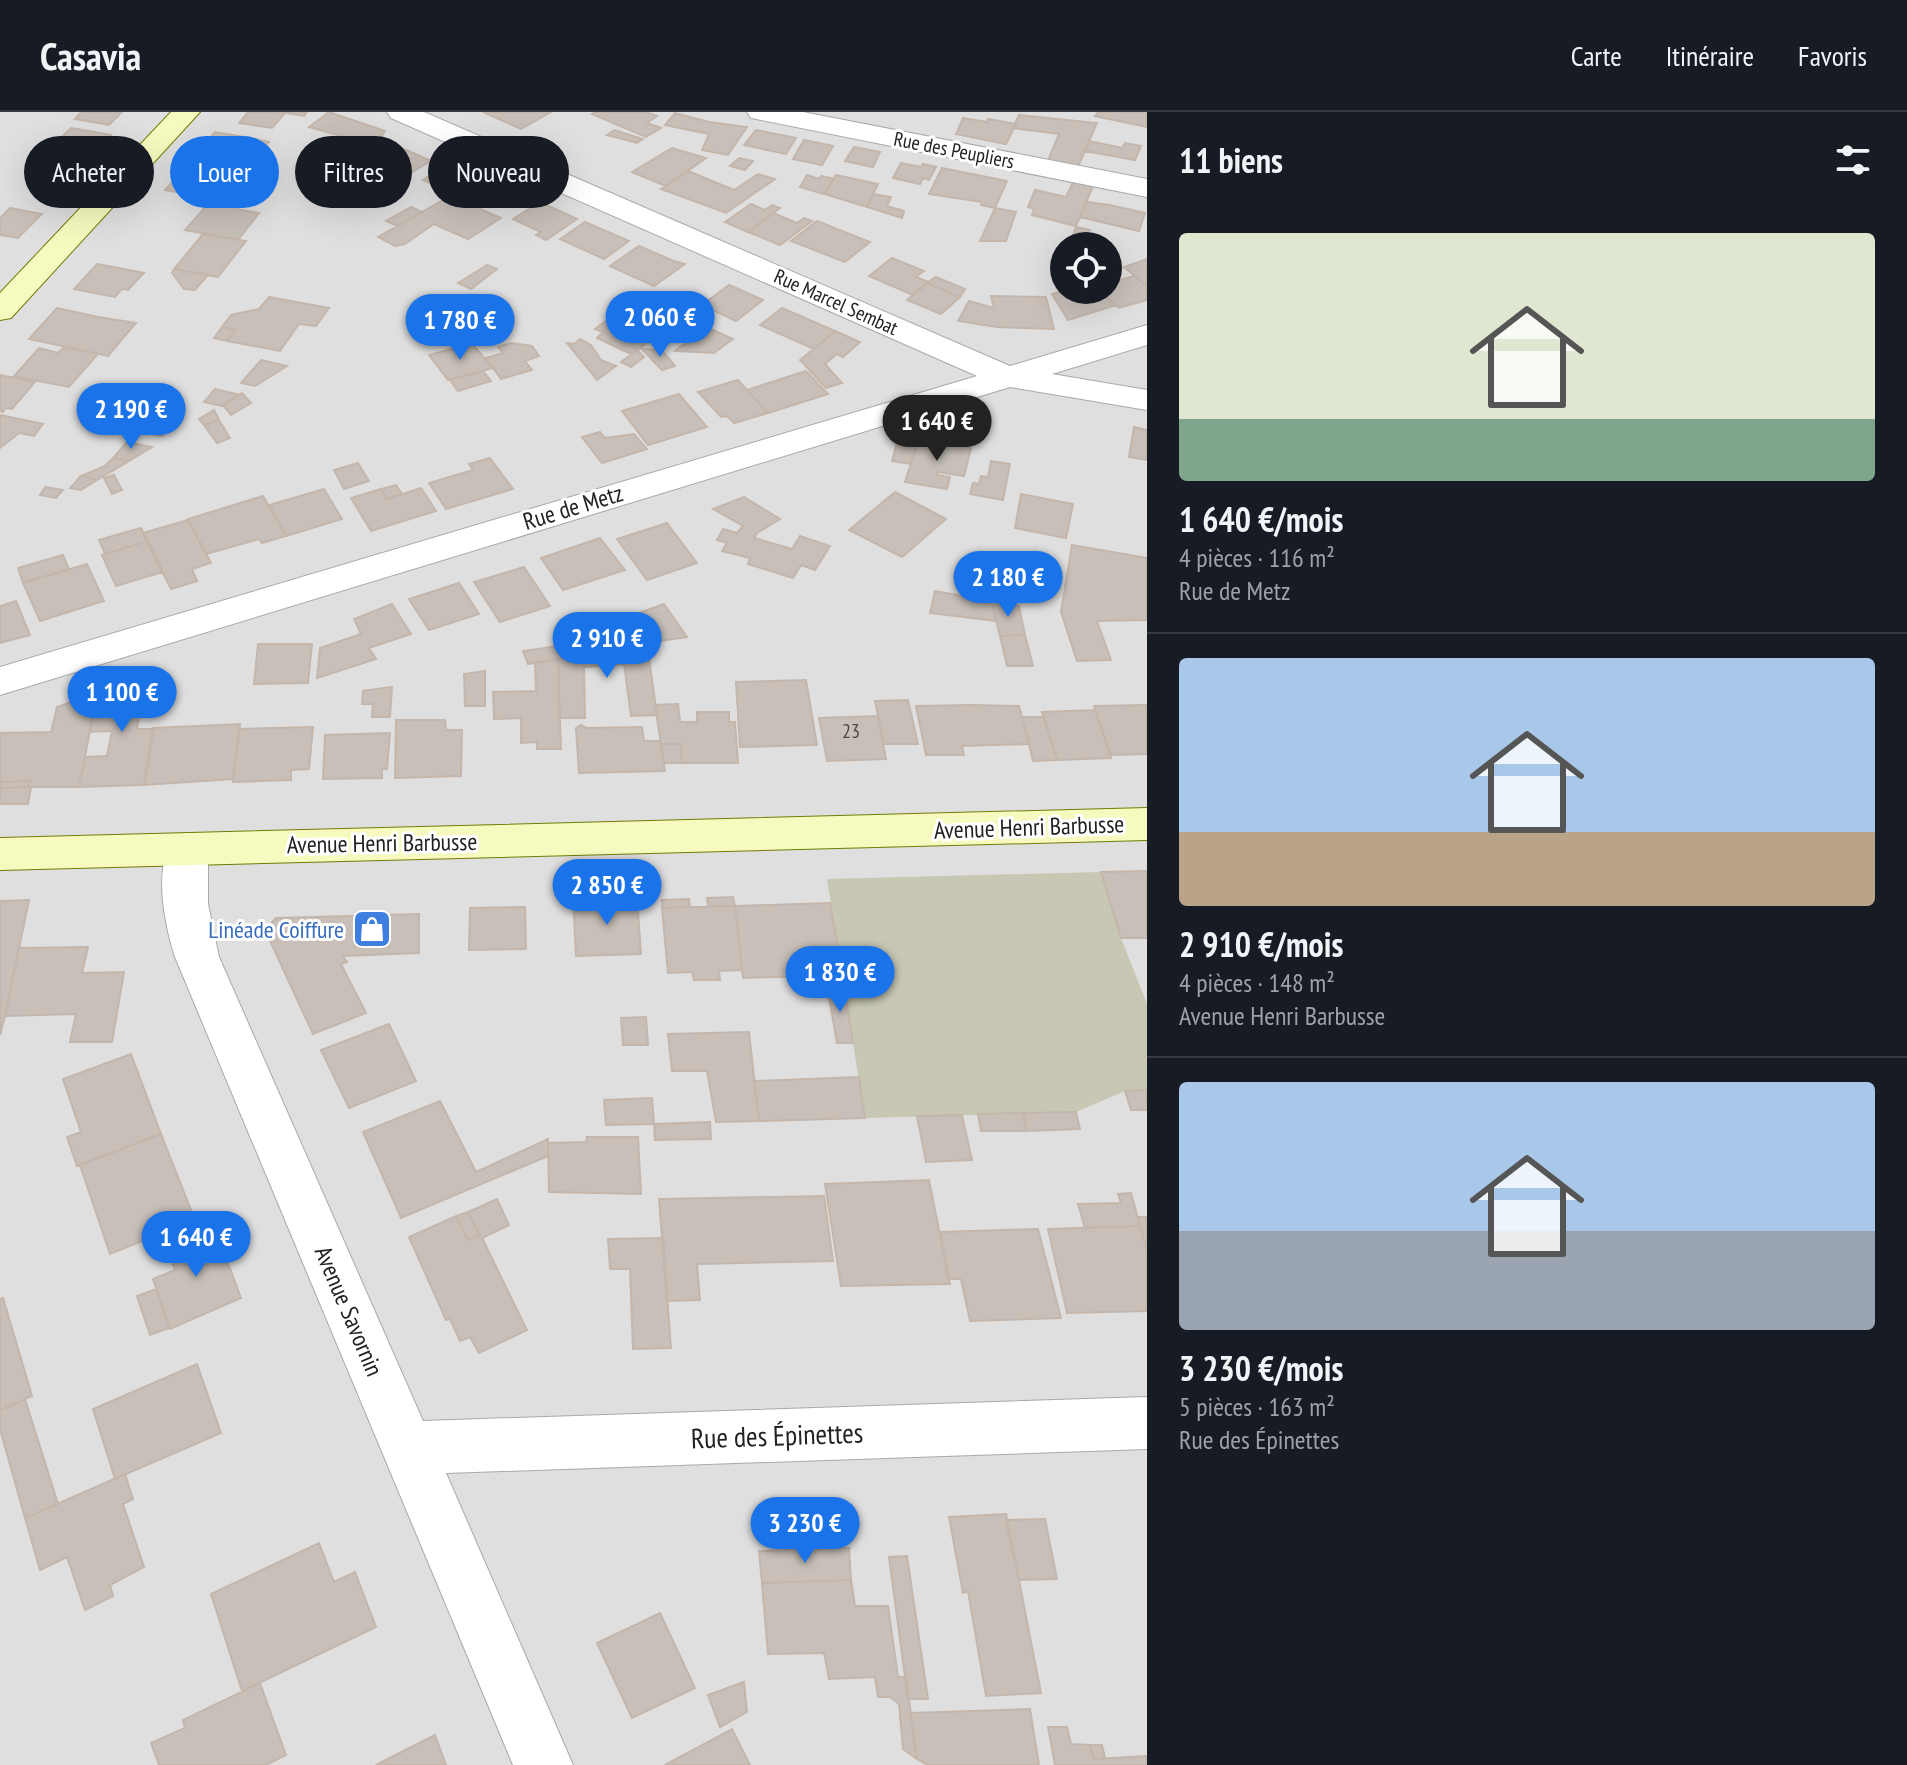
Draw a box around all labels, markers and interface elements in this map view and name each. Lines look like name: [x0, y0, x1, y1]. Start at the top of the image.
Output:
text: Casavia: [40, 31, 141, 80]
text: Carte: [1571, 37, 1622, 74]
text: Itinéraire: [1666, 37, 1754, 74]
text: Favoris: [1798, 37, 1867, 74]
street label: Rue des Peupliers: [892, 126, 1017, 174]
chip: Acheter: [24, 136, 154, 208]
chip: Louer: [170, 136, 279, 208]
chip: Filtres: [295, 136, 412, 208]
chip: Nouveau: [428, 136, 569, 208]
text: 11 biens: [1179, 138, 1283, 182]
icon: filters: [1831, 138, 1875, 182]
map controls: [1050, 232, 1122, 304]
button: locate: [1050, 232, 1122, 304]
street label: Rue Marcel Sembat: [770, 263, 902, 341]
icon: home: [1455, 285, 1599, 429]
pin: 2 060 €: [586, 291, 734, 359]
pin: 1 780 €: [386, 294, 534, 362]
text: 2 060 €: [624, 300, 696, 333]
text: 1 780 €: [424, 303, 496, 336]
pin: 2 190 €: [57, 383, 205, 451]
text: 2 190 €: [95, 392, 167, 425]
pin: 1 640 €: [863, 395, 1011, 463]
text: 1 640 €: [901, 404, 973, 437]
street label: Rue de Metz: [519, 477, 627, 537]
text: 1 640 €/mois: [1179, 497, 1343, 541]
text: 4 pièces · 116 m²: [1179, 541, 1335, 574]
pin: 2 180 €: [934, 551, 1082, 619]
text: 2 180 €: [972, 560, 1044, 593]
text: Rue de Metz: [1179, 574, 1290, 607]
pin: 2 910 €: [533, 612, 681, 680]
text: 2 910 €: [571, 621, 643, 654]
pin: 1 100 €: [48, 666, 196, 734]
text: 1 100 €: [86, 675, 158, 708]
icon: home: [1455, 710, 1599, 854]
house number: 23: [842, 718, 860, 744]
street label: Avenue Henri Barbusse: [933, 808, 1125, 846]
street label: Avenue Henri Barbusse: [287, 826, 477, 860]
pin: 2 850 €: [533, 859, 681, 927]
text: 2 850 €: [571, 868, 643, 901]
shop icon: Linéade Coiffure: [351, 908, 393, 950]
place label: Linéade Coiffure: [208, 914, 344, 945]
text: 2 910 €/mois: [1179, 922, 1343, 966]
pin: 1 830 €: [766, 946, 914, 1014]
text: 1 830 €: [804, 955, 876, 988]
text: 4 pièces · 148 m²: [1179, 966, 1335, 999]
text: Avenue Henri Barbusse: [1179, 999, 1385, 1032]
icon: home: [1455, 1134, 1599, 1278]
pin: 1 640 €: [122, 1211, 270, 1279]
text: 1 640 €: [160, 1220, 232, 1253]
street label: Avenue Savornin: [308, 1241, 390, 1381]
text: 3 230 €/mois: [1179, 1346, 1343, 1390]
text: 5 pièces · 163 m²: [1179, 1390, 1335, 1423]
street label: Rue des Épinettes: [690, 1414, 864, 1456]
text: Rue des Épinettes: [1179, 1423, 1339, 1456]
pin: 3 230 €: [731, 1497, 879, 1565]
text: 3 230 €: [769, 1506, 841, 1539]

